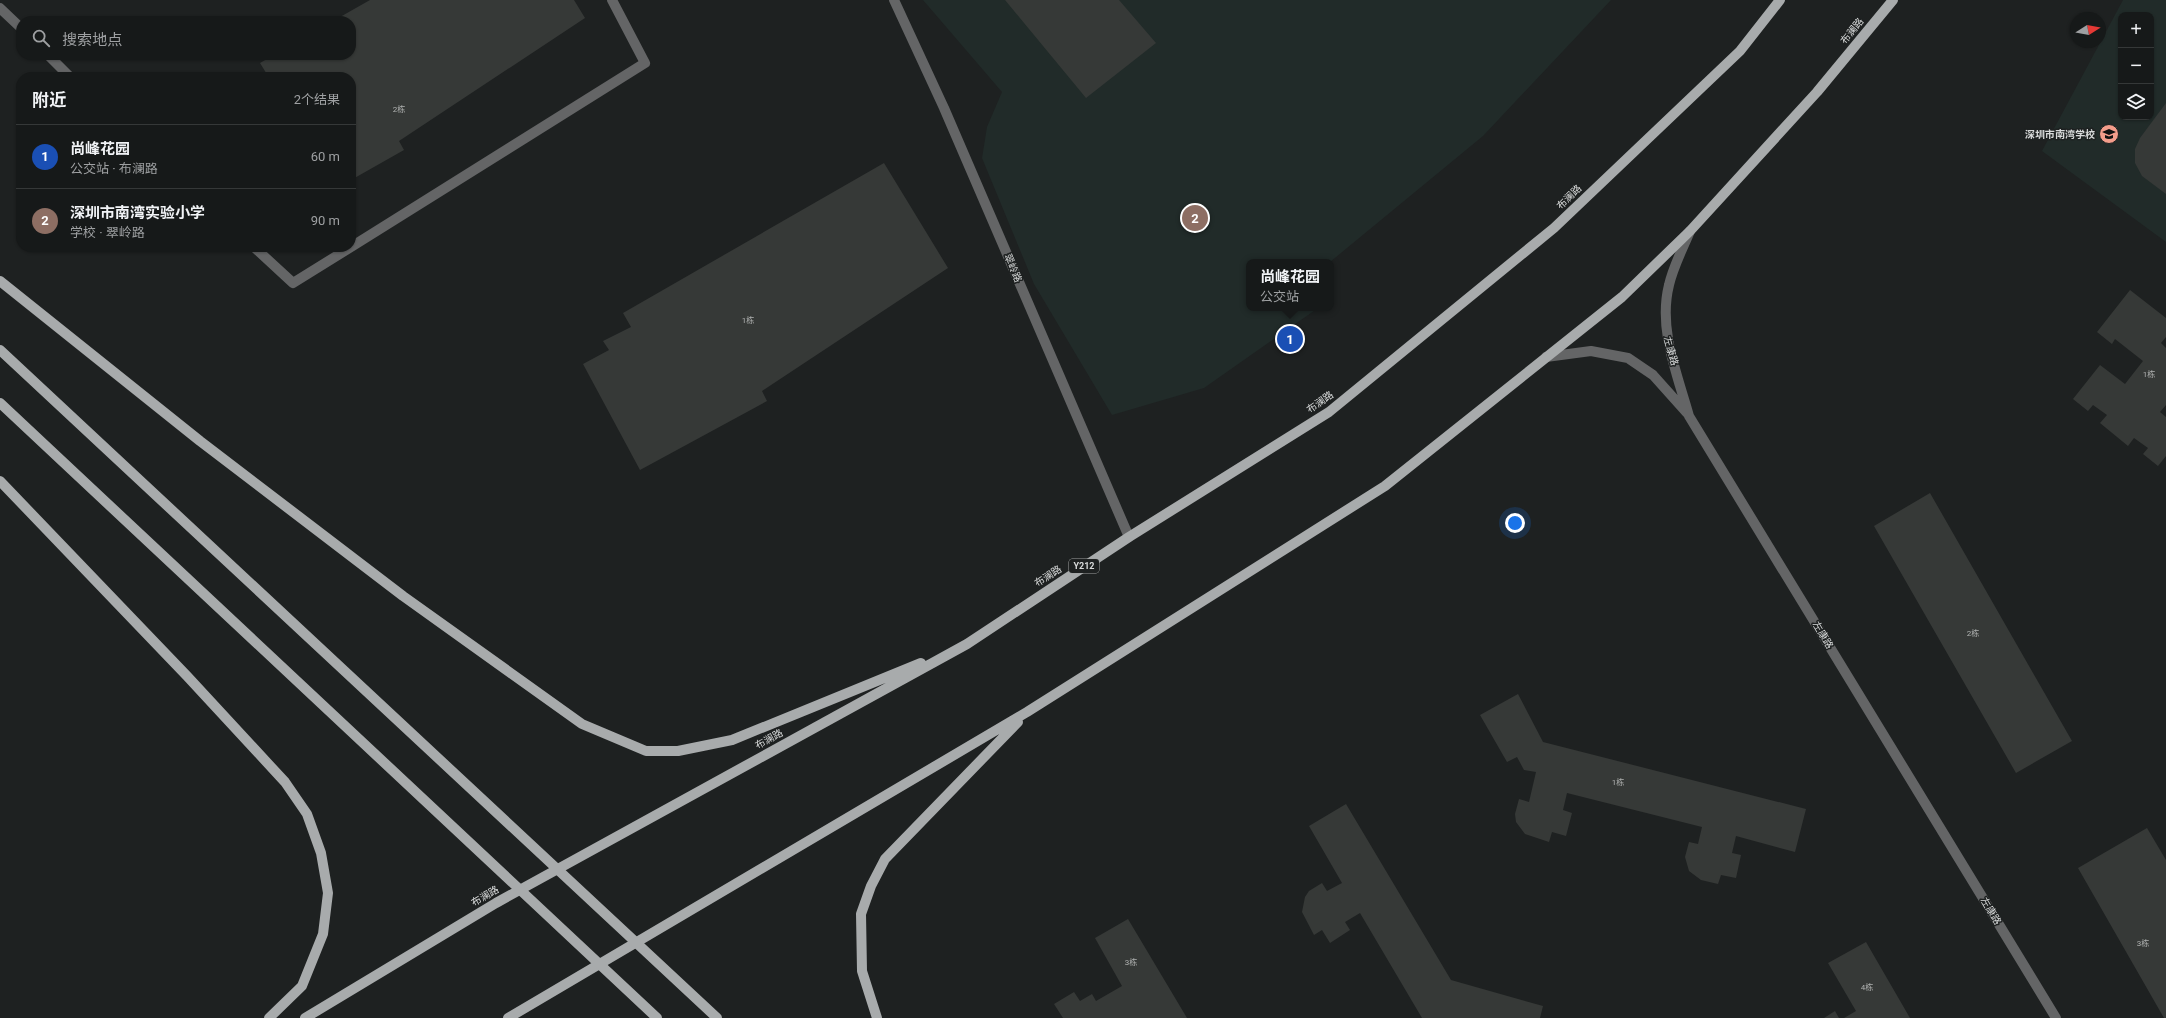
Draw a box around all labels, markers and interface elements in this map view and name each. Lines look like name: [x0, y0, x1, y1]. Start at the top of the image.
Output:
north arrow: [2070, 12, 2106, 48]
map controls: [2118, 12, 2154, 120]
button: +: [2118, 12, 2154, 48]
search box: [16, 16, 356, 60]
street label: 布澜路: [1838, 16, 1866, 46]
icon: search: [30, 27, 52, 49]
text: 搜索地点: [62, 31, 122, 49]
button: −: [2118, 48, 2154, 84]
button: layers: [2118, 84, 2154, 120]
text: 附近: [32, 90, 66, 110]
text: 2个结果: [294, 92, 340, 107]
house number: 2栋: [393, 104, 405, 114]
school or university icon: 深圳市南湾学校: [2098, 123, 2120, 145]
place label: 深圳市南湾学校: [2025, 128, 2095, 140]
text: 尚峰花园: [70, 140, 130, 158]
text: 1: [41, 149, 49, 164]
text: 60 m: [311, 149, 340, 164]
text: 公交站 · 布澜路: [70, 161, 158, 176]
street label: 布澜路: [1554, 183, 1584, 211]
pin: 2: [1182, 203, 1208, 233]
text: 深圳市南湾实验小学: [70, 204, 205, 222]
text: 2: [41, 213, 49, 228]
text: 90 m: [311, 213, 340, 228]
text: 学校 · 翠岭路: [70, 225, 145, 240]
street label: 翠岭路: [1002, 252, 1024, 284]
popup: [1246, 259, 1334, 311]
text: 尚峰花园: [1260, 268, 1320, 286]
text: 公交站: [1260, 289, 1299, 304]
house number: 1栋: [742, 315, 754, 325]
pin: 1: [1277, 324, 1303, 354]
street label: 左康路: [1662, 335, 1680, 367]
house number: 1栋: [2143, 369, 2155, 379]
street label: 布澜路: [1305, 389, 1335, 415]
your location: [1505, 513, 1525, 533]
road number: Y212: [1069, 559, 1099, 573]
street label: 布澜路: [1032, 563, 1064, 589]
street label: 左康路: [1811, 619, 1835, 651]
house number: 2栋: [1967, 628, 1979, 638]
street label: 布澜路: [753, 727, 785, 751]
house number: 1栋: [1612, 777, 1624, 787]
street label: 布澜路: [469, 884, 501, 908]
street label: 左康路: [1979, 895, 2003, 927]
house number: 3栋: [2137, 938, 2149, 948]
house number: 3栋: [1125, 957, 1137, 967]
house number: 4栋: [1861, 982, 1873, 992]

